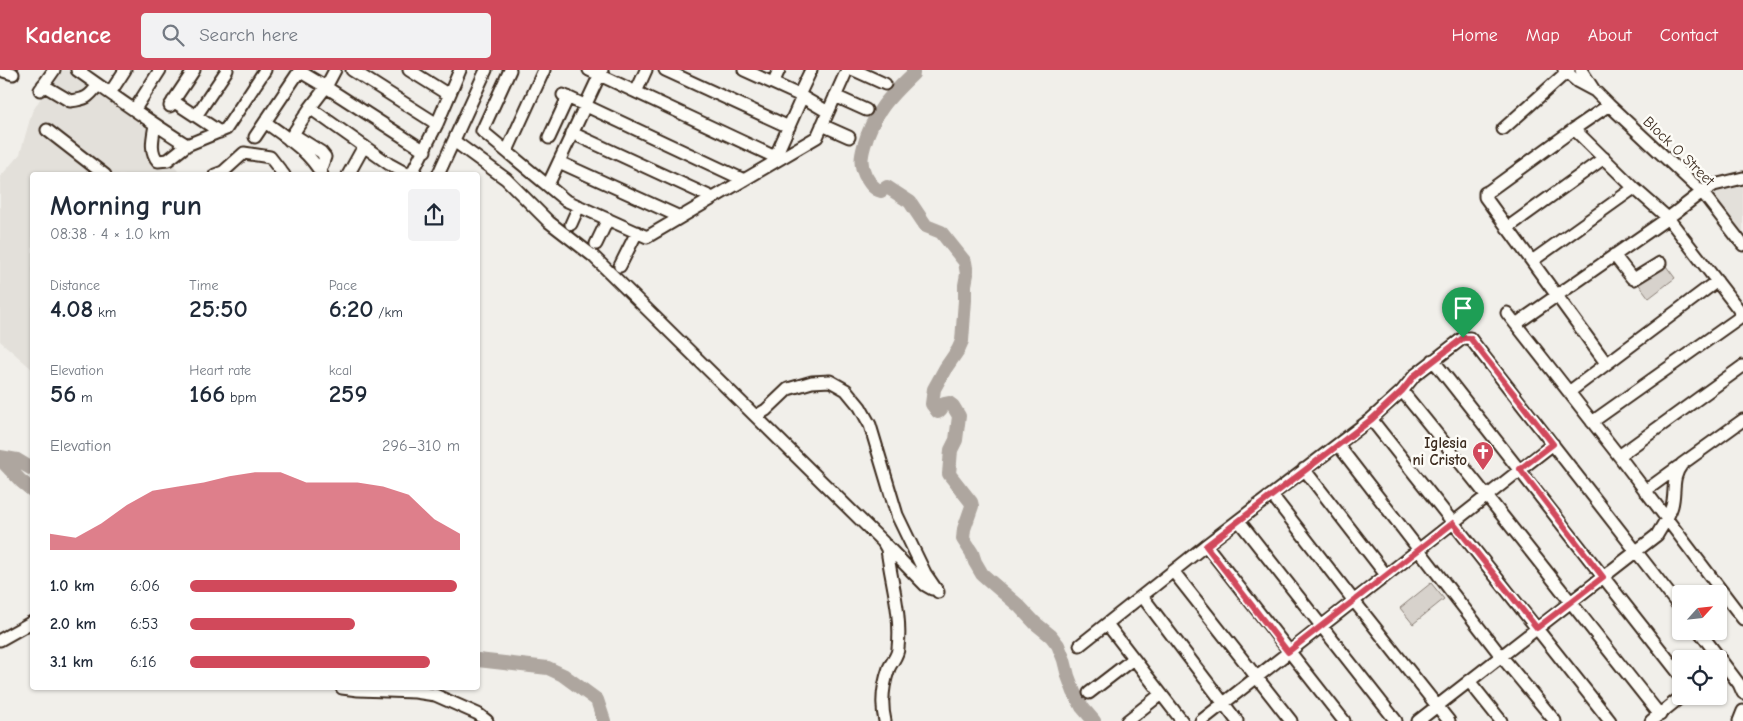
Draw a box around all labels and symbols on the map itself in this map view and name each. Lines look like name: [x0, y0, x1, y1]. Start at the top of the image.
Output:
street label: Block O Street: [1640, 112, 1719, 190]
pin: [1442, 287, 1484, 338]
place label: Iglesia ni Cristo: [1412, 434, 1467, 469]
church icon: Iglesia ni Cristo: [1471, 440, 1495, 471]
north arrow: [1672, 585, 1728, 640]

